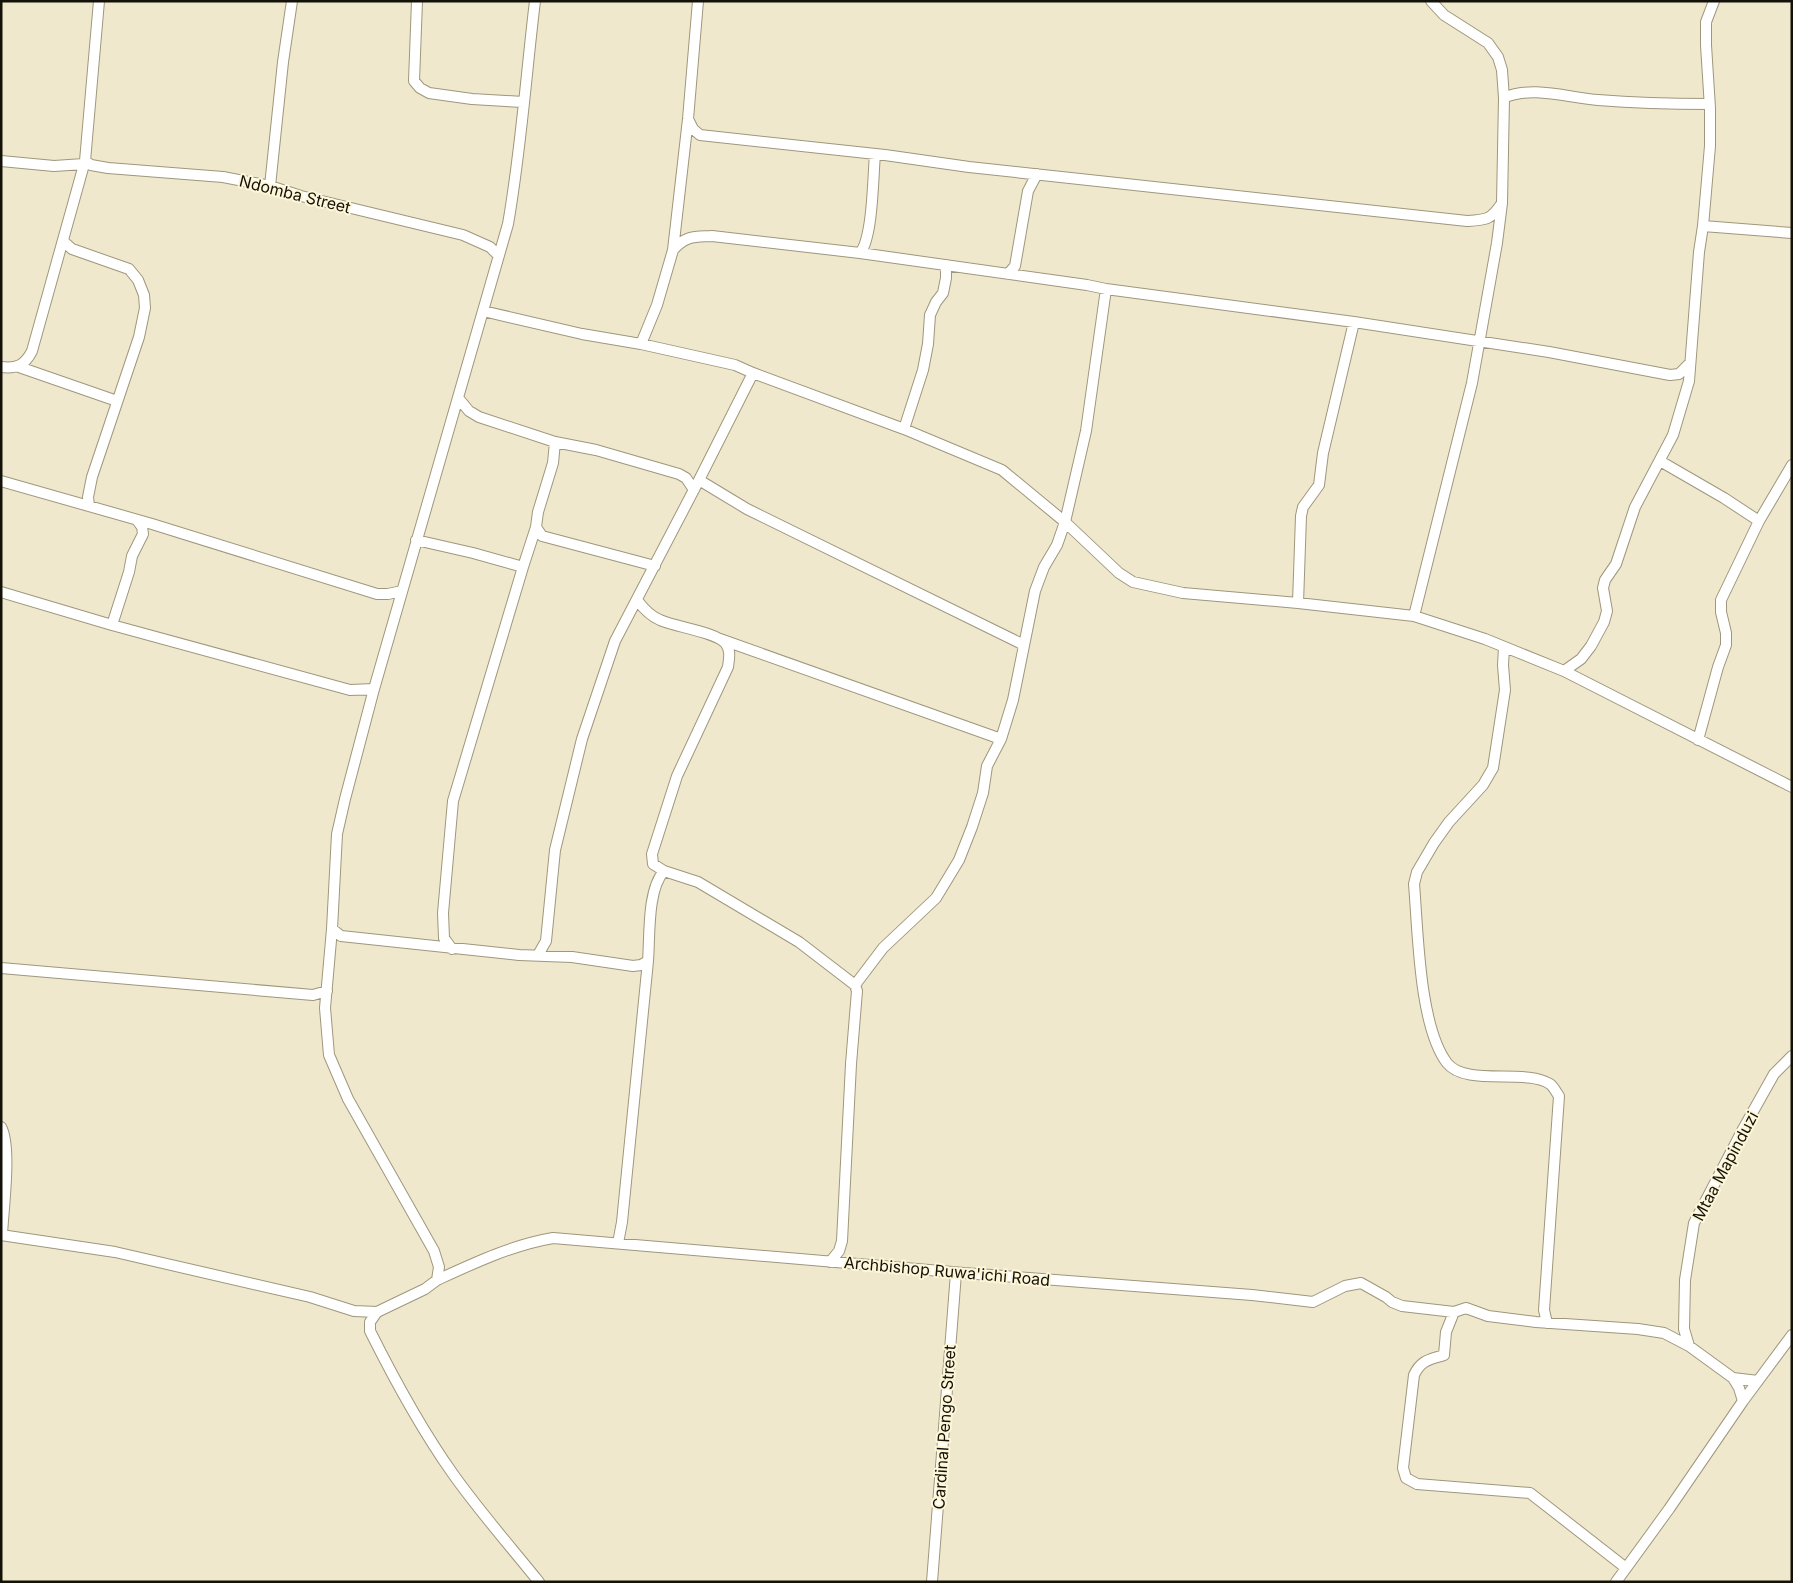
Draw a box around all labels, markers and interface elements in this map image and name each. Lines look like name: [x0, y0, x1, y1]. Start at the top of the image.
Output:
street label: Ndomba Street: [237, 171, 353, 217]
street label: Mtaa Mapinduzi: [1688, 1108, 1762, 1224]
street label: Archbishop Ruwa'ichi Road: [843, 1252, 1051, 1290]
street label: Cardinal Pengo Street: [928, 1344, 960, 1510]

